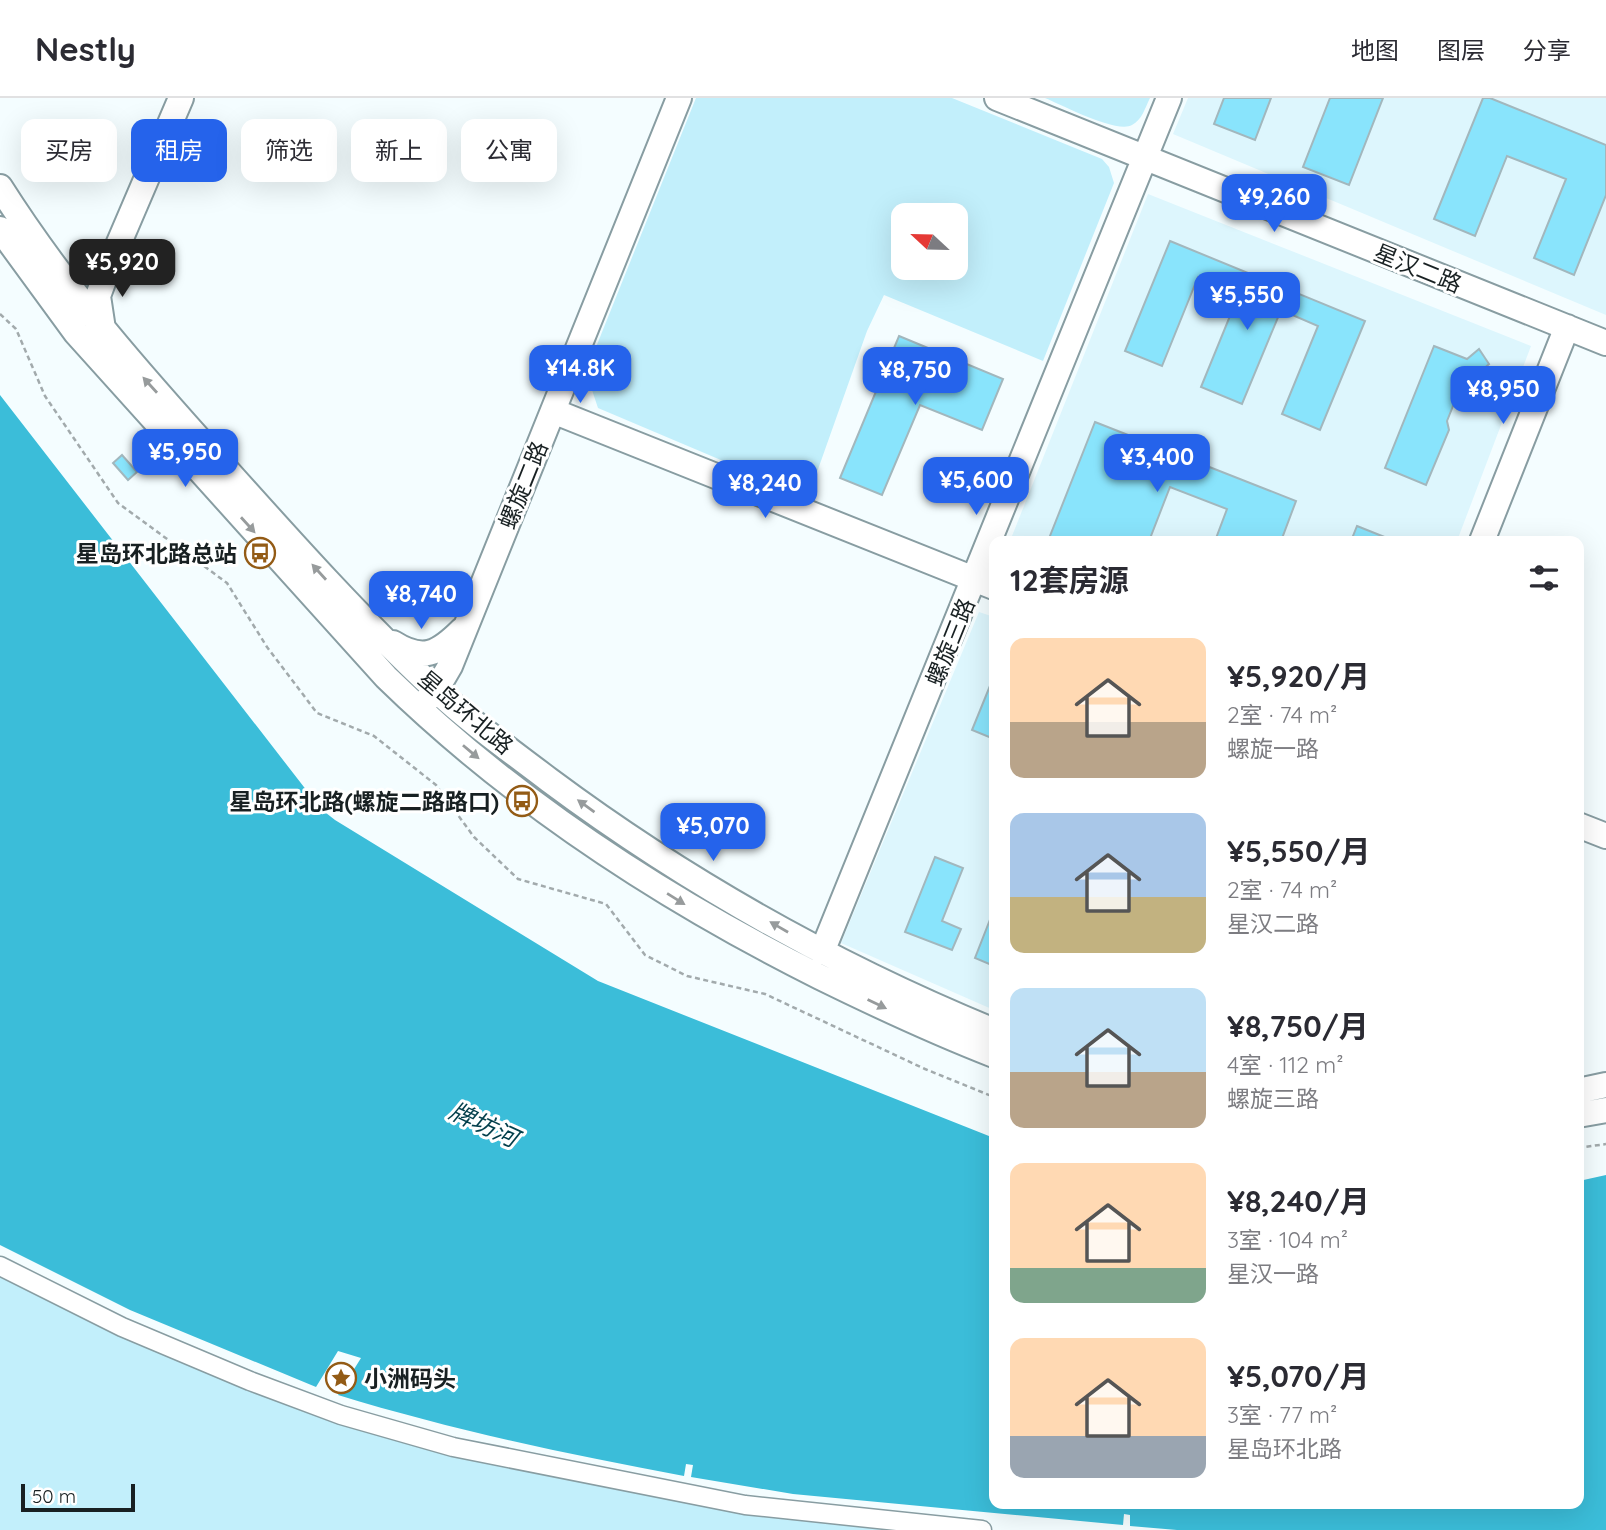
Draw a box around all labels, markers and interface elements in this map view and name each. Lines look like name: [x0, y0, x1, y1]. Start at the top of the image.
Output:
text: Nestly: [35, 28, 136, 69]
text: 地图: [1351, 35, 1399, 65]
text: 图层: [1437, 35, 1485, 65]
text: 分享: [1523, 35, 1571, 65]
chip: 买房: [21, 119, 117, 182]
chip: 租房: [131, 119, 227, 182]
chip: 筛选: [241, 119, 337, 182]
chip: 新上: [351, 119, 447, 182]
chip: 公寓: [461, 119, 557, 182]
pin: ¥9,260: [1217, 174, 1331, 234]
text: ¥9,260: [1238, 182, 1310, 211]
north arrow: [891, 203, 968, 280]
map controls: [891, 203, 968, 280]
street label: 星汉二路: [1370, 237, 1466, 299]
pin: ¥5,920: [65, 240, 179, 299]
text: ¥5,920: [85, 247, 159, 276]
pin: ¥5,550: [1190, 272, 1304, 332]
text: ¥5,550: [1210, 280, 1284, 309]
pin: ¥14.8K: [523, 345, 637, 405]
pin: ¥8,750: [858, 348, 972, 407]
text: ¥14.8K: [545, 353, 615, 382]
text: ¥8,750: [879, 355, 951, 384]
pin: ¥8,950: [1446, 366, 1560, 426]
text: ¥8,950: [1466, 374, 1540, 403]
one-way arrow: [142, 376, 158, 394]
pin: ¥5,950: [128, 430, 242, 489]
pin: ¥3,400: [1100, 434, 1214, 494]
text: ¥5,950: [148, 437, 222, 466]
street label: 螺旋二路: [492, 437, 554, 533]
text: ¥3,400: [1120, 442, 1194, 471]
pin: ¥5,600: [919, 458, 1033, 517]
pin: ¥8,240: [708, 460, 822, 520]
text: ¥5,600: [939, 465, 1013, 494]
text: ¥8,240: [728, 468, 802, 497]
one-way arrow: [240, 516, 256, 534]
bus stop icon: 星岛环北路总站: [243, 536, 277, 570]
place label: 星岛环北路总站: [76, 539, 237, 568]
icon: filters: [1525, 559, 1563, 597]
text: 12套房源: [1010, 561, 1129, 599]
one-way arrow: [311, 563, 327, 581]
pin: ¥8,740: [364, 572, 478, 631]
text: ¥8,740: [385, 579, 457, 608]
street label: 螺旋三路: [919, 594, 981, 690]
text: ¥5,920/月: [1227, 657, 1370, 695]
street label: 星岛环北路: [413, 664, 519, 760]
icon: home: [1066, 666, 1150, 750]
text: 2室 · 74 m²: [1227, 700, 1337, 729]
text: 螺旋一路: [1227, 734, 1319, 763]
one-way arrow: [463, 744, 480, 759]
bus stop icon: 星岛环北路(螺旋二路路口): [505, 784, 539, 818]
place label: 星岛环北路(螺旋二路路口): [230, 787, 499, 816]
one-way arrow: [577, 799, 595, 813]
pin: ¥5,070: [656, 804, 770, 863]
text: ¥5,070: [676, 811, 750, 840]
text: ¥5,550/月: [1227, 832, 1370, 870]
icon: home: [1066, 841, 1150, 925]
text: 2室 · 74 m²: [1227, 875, 1337, 904]
one-way arrow: [666, 892, 685, 905]
text: 星汉二路: [1227, 909, 1319, 938]
one-way arrow: [769, 921, 788, 933]
one-way arrow: [867, 998, 887, 1010]
text: ¥8,750/月: [1227, 1007, 1369, 1045]
icon: home: [1066, 1016, 1150, 1100]
text: 4室 · 112 m²: [1227, 1050, 1343, 1079]
text: 螺旋三路: [1227, 1084, 1319, 1113]
water label: 牌坊河: [445, 1095, 527, 1154]
text: ¥8,240/月: [1227, 1182, 1370, 1220]
icon: home: [1066, 1191, 1150, 1275]
text: 3室 · 104 m²: [1227, 1225, 1348, 1254]
text: 星汉一路: [1227, 1259, 1319, 1288]
text: ¥5,070/月: [1227, 1357, 1370, 1395]
place icon: 小洲码头: [324, 1361, 358, 1395]
place label: 小洲码头: [364, 1364, 456, 1393]
icon: home: [1066, 1366, 1150, 1450]
text: 3室 · 77 m²: [1227, 1400, 1337, 1429]
text: 星岛环北路: [1227, 1434, 1342, 1463]
scale bar: [21, 1481, 135, 1513]
text: 50 m: [32, 1484, 76, 1508]

